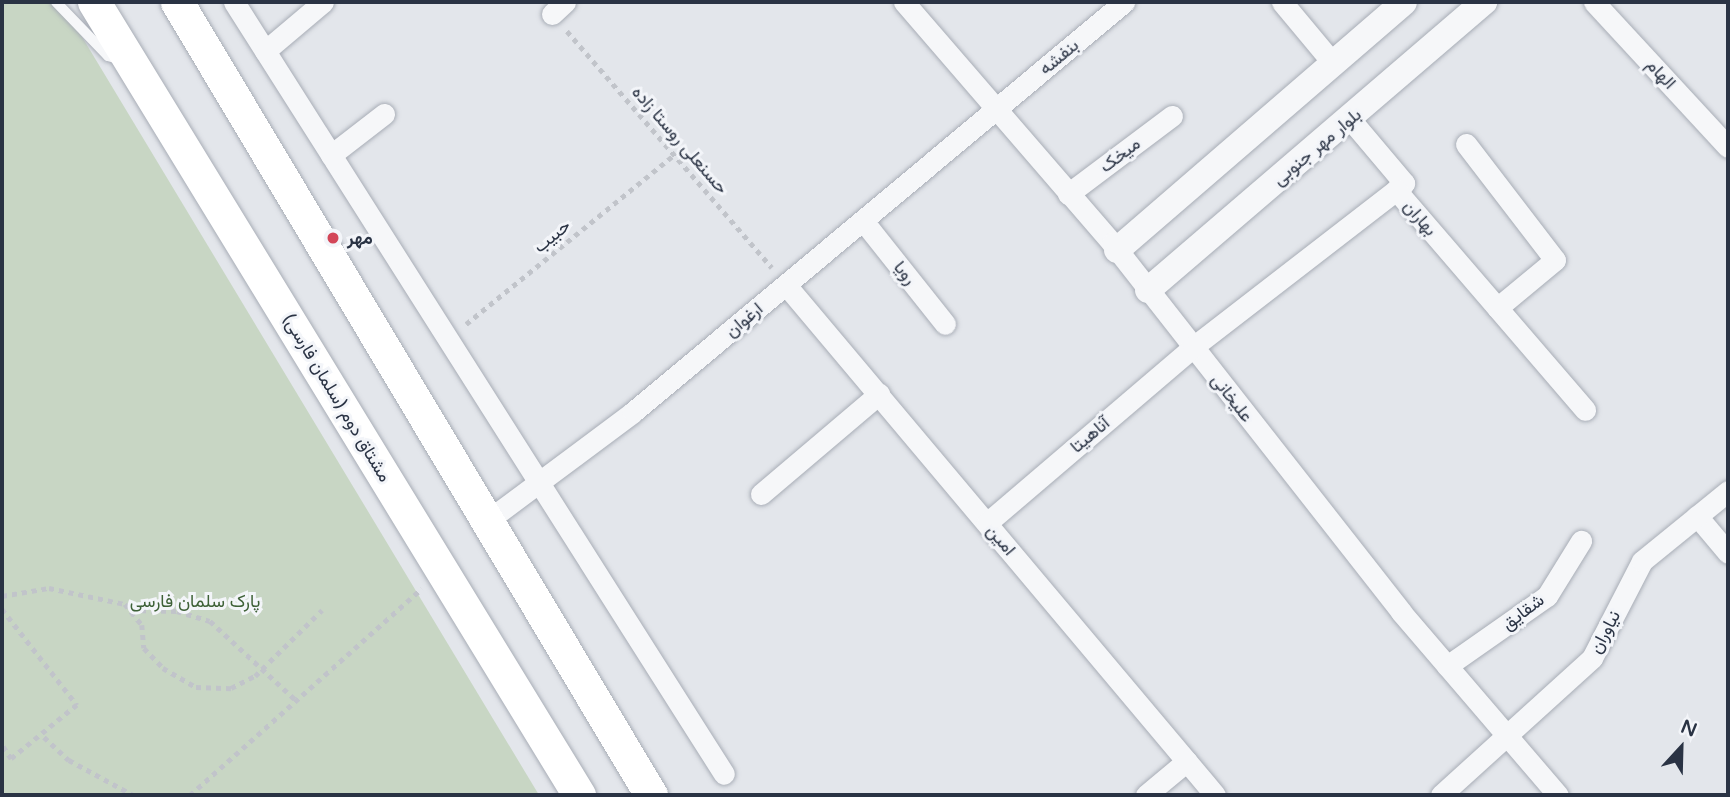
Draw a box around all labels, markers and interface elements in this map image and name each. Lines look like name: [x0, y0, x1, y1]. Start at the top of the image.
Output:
street label: بنفشه: [1035, 34, 1083, 80]
street label: الهام: [1642, 54, 1680, 94]
street label: حسنعلی روستا زاده: [627, 82, 733, 198]
street label: بلوار مهر جنوبی: [1268, 104, 1366, 190]
street label: میخک: [1095, 133, 1145, 177]
street label: بهاران: [1399, 196, 1441, 240]
street label: حبیب: [529, 215, 575, 257]
place label: مهر: [347, 227, 373, 249]
marker: مهر: [325, 230, 341, 246]
street label: رویا: [889, 257, 921, 289]
street label: ارغوان: [721, 298, 767, 342]
street label: مشتاق دوم (سلمان فارسی): [278, 310, 396, 486]
street label: علیخانی: [1206, 370, 1258, 426]
street label: آناهیتا: [1066, 412, 1114, 458]
street label: امین: [982, 520, 1020, 560]
street label: شقایق: [1498, 589, 1548, 635]
park label: پارک سلمان فارسی: [130, 590, 260, 612]
street label: نیاوران: [1585, 607, 1625, 657]
north arrow: [1646, 713, 1716, 783]
text: N: [1678, 715, 1700, 742]

